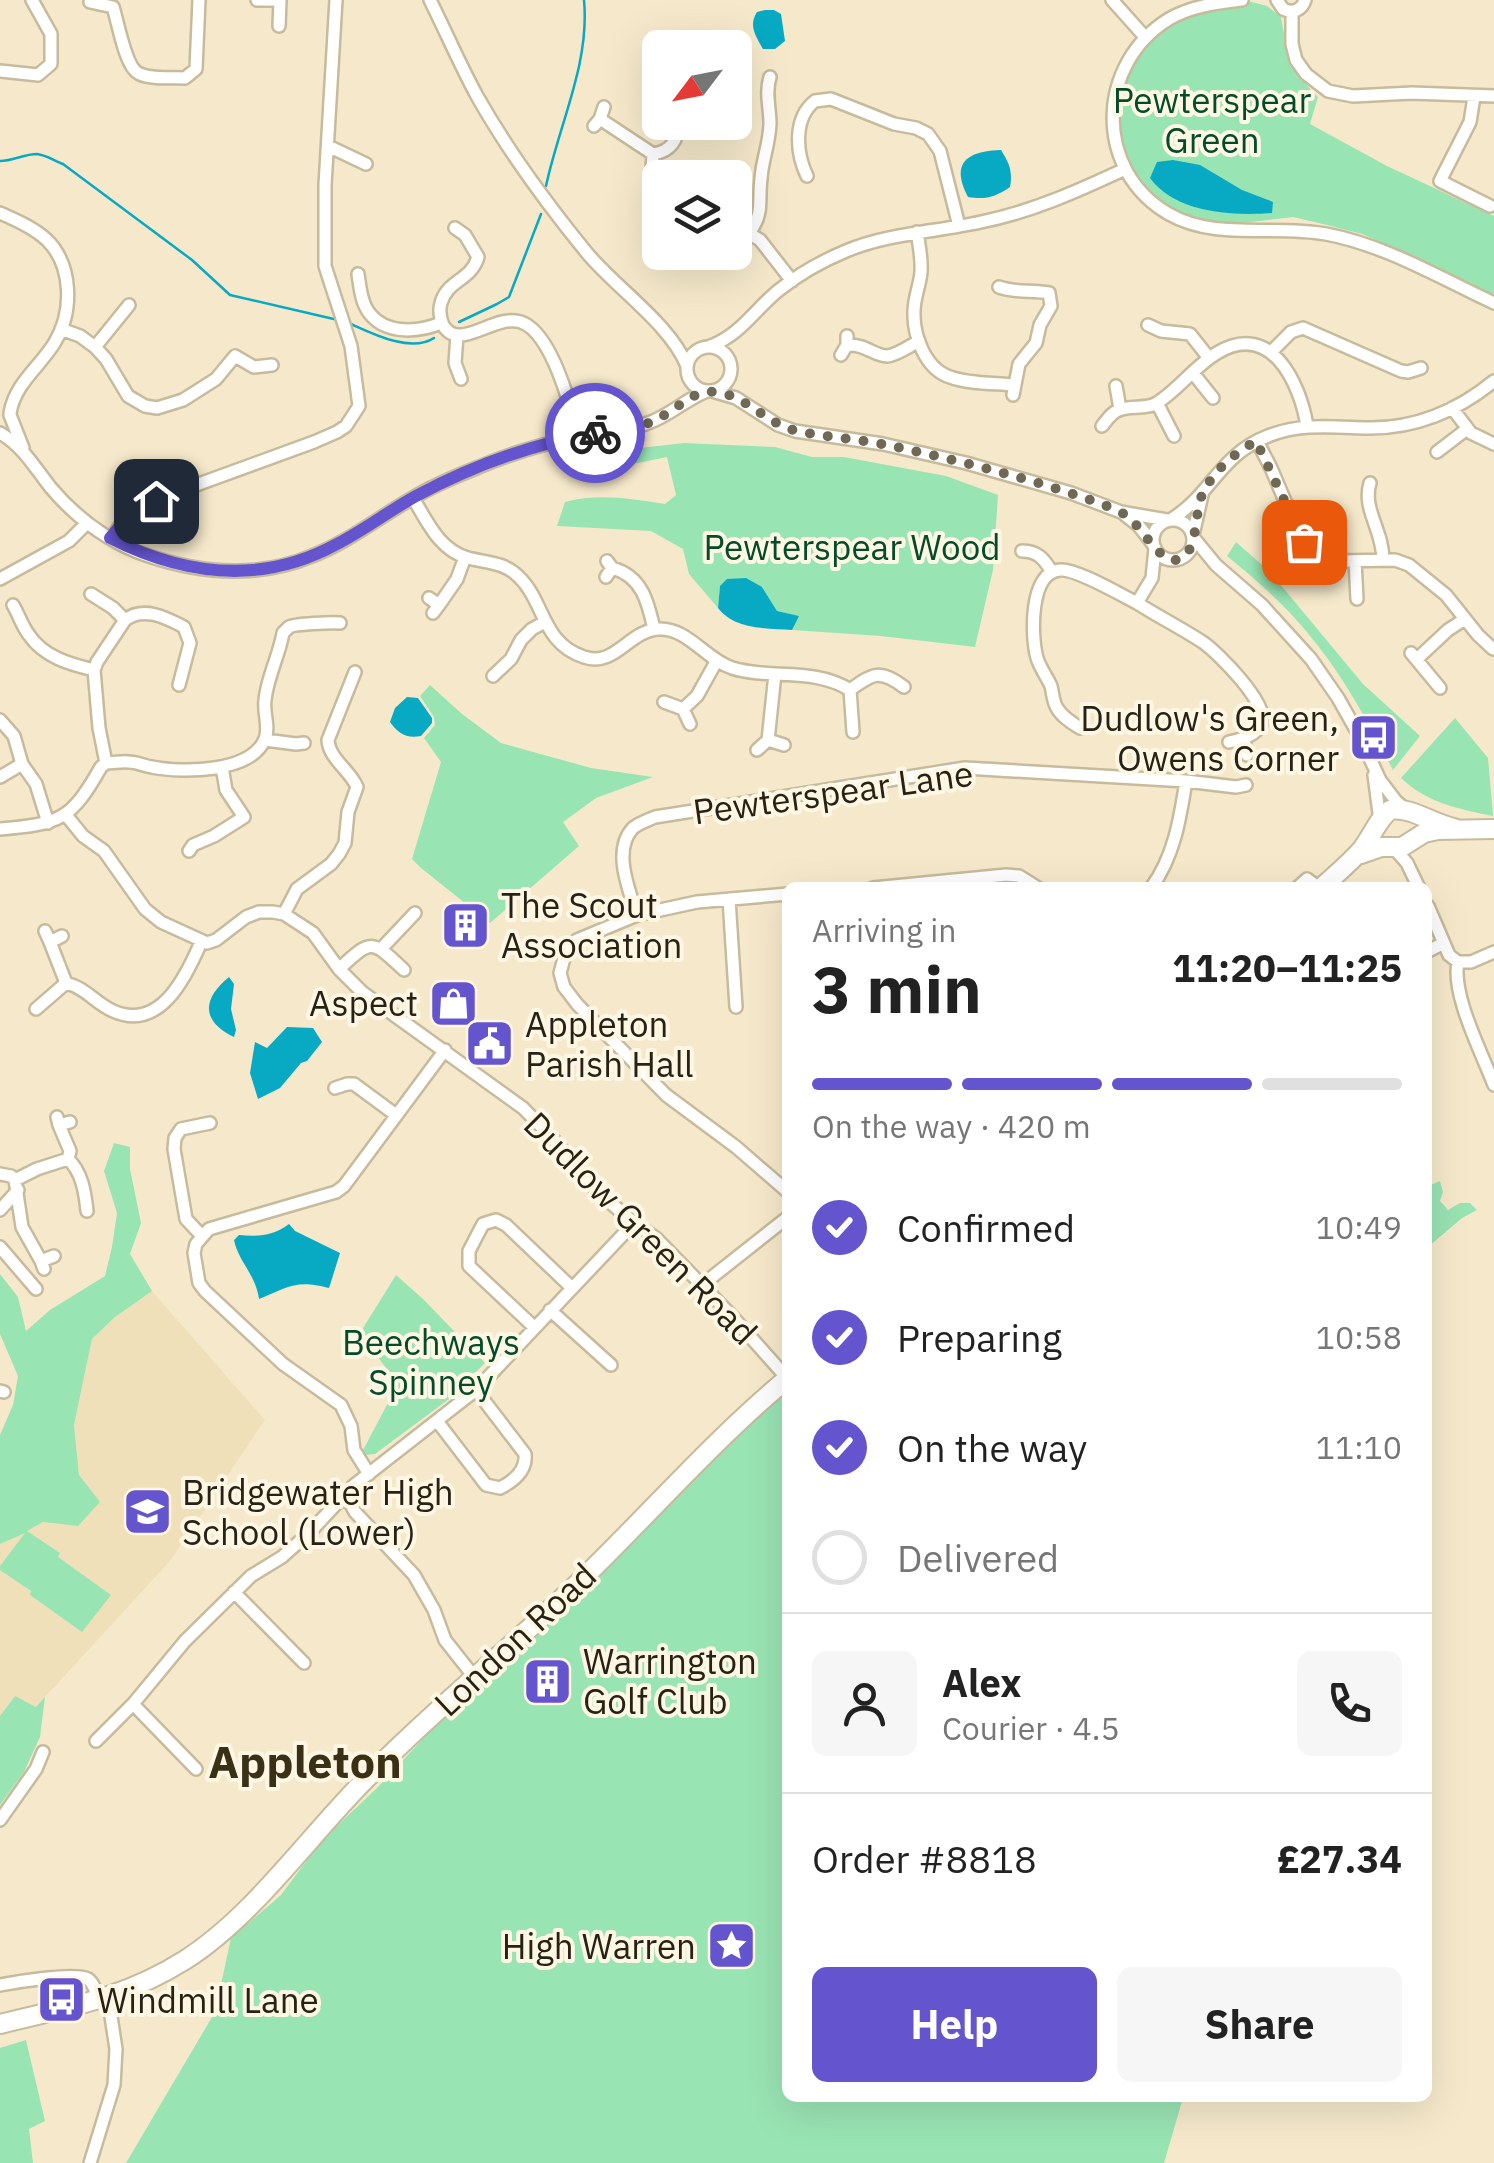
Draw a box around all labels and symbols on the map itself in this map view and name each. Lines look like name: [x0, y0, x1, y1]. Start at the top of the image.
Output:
north arrow: [642, 30, 752, 140]
park label: Pewterspear Green: [1113, 77, 1312, 163]
courier: [545, 383, 645, 483]
pin: [114, 459, 199, 544]
pin: [1262, 500, 1347, 585]
park label: Pewterspear Wood: [703, 524, 1001, 570]
place label: Dudlow's Green, Owens Corner: [1080, 695, 1339, 781]
bus stop icon: Dudlow's Green, Owens Corner: [1348, 712, 1400, 764]
street label: Pewterspear Lane: [690, 750, 976, 834]
place label: The Scout Association: [501, 882, 682, 968]
building icon: The Scout Association: [440, 899, 492, 951]
shop icon: Aspect: [427, 977, 479, 1029]
place label: Aspect: [309, 980, 418, 1026]
place label: Appleton Parish Hall: [525, 1001, 694, 1087]
public building icon: Appleton Parish Hall: [464, 1018, 516, 1070]
street label: Dudlow Green Road: [515, 1102, 767, 1354]
park label: Beechways Spinney: [342, 1319, 520, 1405]
place label: Bridgewater High School (Lower): [182, 1469, 454, 1555]
school or university icon: Bridgewater High School (Lower): [121, 1486, 173, 1538]
street label: London Road: [424, 1552, 606, 1726]
place label: Warrington Golf Club: [583, 1638, 757, 1724]
building icon: Warrington Golf Club: [522, 1655, 574, 1707]
district label: Appleton: [208, 1732, 402, 1790]
place icon: High Warren: [705, 1920, 757, 1972]
place label: High Warren: [502, 1923, 696, 1969]
bus stop icon: Windmill Lane: [36, 1974, 88, 2026]
place label: Windmill Lane: [97, 1977, 319, 2023]

